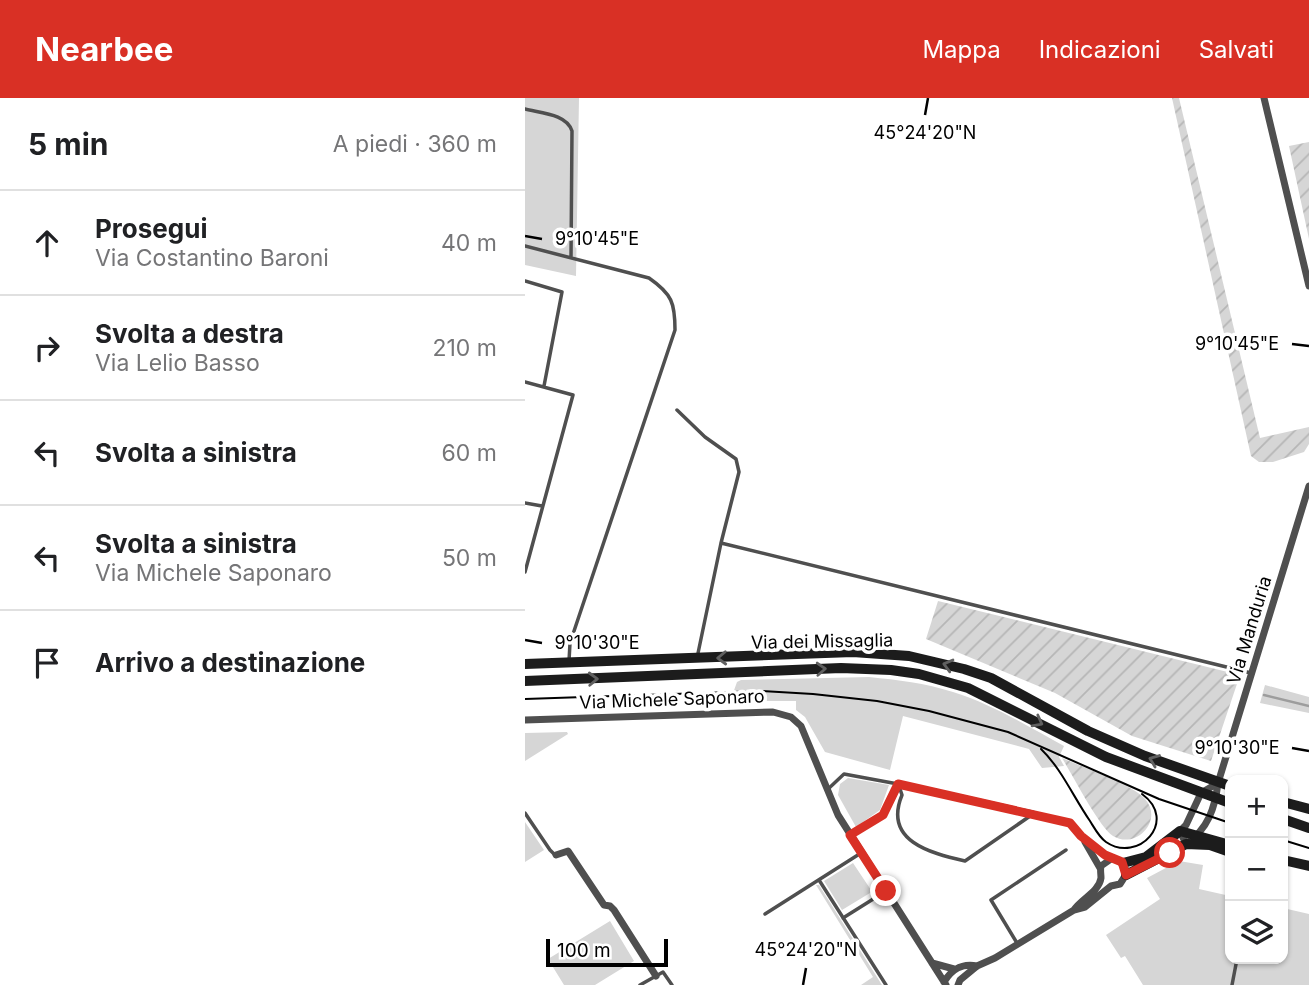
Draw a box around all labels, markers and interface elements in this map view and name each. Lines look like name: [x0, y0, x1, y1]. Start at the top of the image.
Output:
text: Nearbee: [35, 29, 173, 69]
text: Mappa: [922, 35, 1001, 64]
text: Indicazioni: [1039, 35, 1161, 64]
text: Salvati: [1199, 35, 1274, 64]
text: 45°24'20"N: [874, 122, 976, 143]
text: 5 min: [28, 126, 108, 162]
text: A piedi · 360 m: [333, 130, 497, 158]
text: Prosegui: [95, 213, 207, 244]
icon: ahead: [28, 224, 66, 262]
text: 9°10'45"E: [555, 228, 639, 249]
text: 40 m: [441, 229, 497, 257]
text: Via Costantino Baroni: [95, 244, 329, 272]
text: Svolta a destra: [95, 318, 284, 349]
icon: right: [28, 329, 66, 367]
text: 9°10'45"E: [1195, 333, 1279, 354]
text: 210 m: [432, 334, 497, 362]
text: Via Lelio Basso: [95, 349, 260, 377]
icon: left: [28, 434, 66, 472]
text: Svolta a sinistra: [95, 437, 297, 468]
text: 60 m: [442, 439, 497, 467]
text: Svolta a sinistra: [95, 528, 297, 559]
icon: left: [28, 539, 66, 577]
text: 50 m: [442, 544, 497, 572]
text: Via Michele Saponaro: [95, 559, 332, 587]
street label: Via Manduria: [1223, 573, 1275, 687]
street label: Via dei Missaglia: [751, 629, 893, 653]
text: 9°10'30"E: [554, 632, 640, 653]
icon: arrive: [28, 644, 66, 682]
text: Arrivo a destinazione: [95, 647, 365, 678]
one-way arrow: [716, 651, 727, 666]
one-way arrow: [942, 659, 954, 673]
one-way arrow: [815, 662, 826, 677]
one-way arrow: [588, 671, 599, 686]
street label: Via Michele Saponaro: [579, 685, 765, 713]
one-way arrow: [1030, 714, 1043, 728]
text: 9°10'30"E: [1194, 737, 1280, 758]
one-way arrow: [1148, 754, 1161, 768]
map controls: [1225, 775, 1288, 964]
button: +: [1225, 775, 1288, 838]
route start: [1154, 837, 1185, 868]
button: −: [1225, 838, 1288, 901]
route end: [870, 875, 901, 906]
button: layers: [1225, 901, 1288, 964]
scale bar: [546, 936, 669, 968]
text: 100 m: [557, 939, 611, 962]
text: 45°24'20"N: [755, 939, 857, 960]

